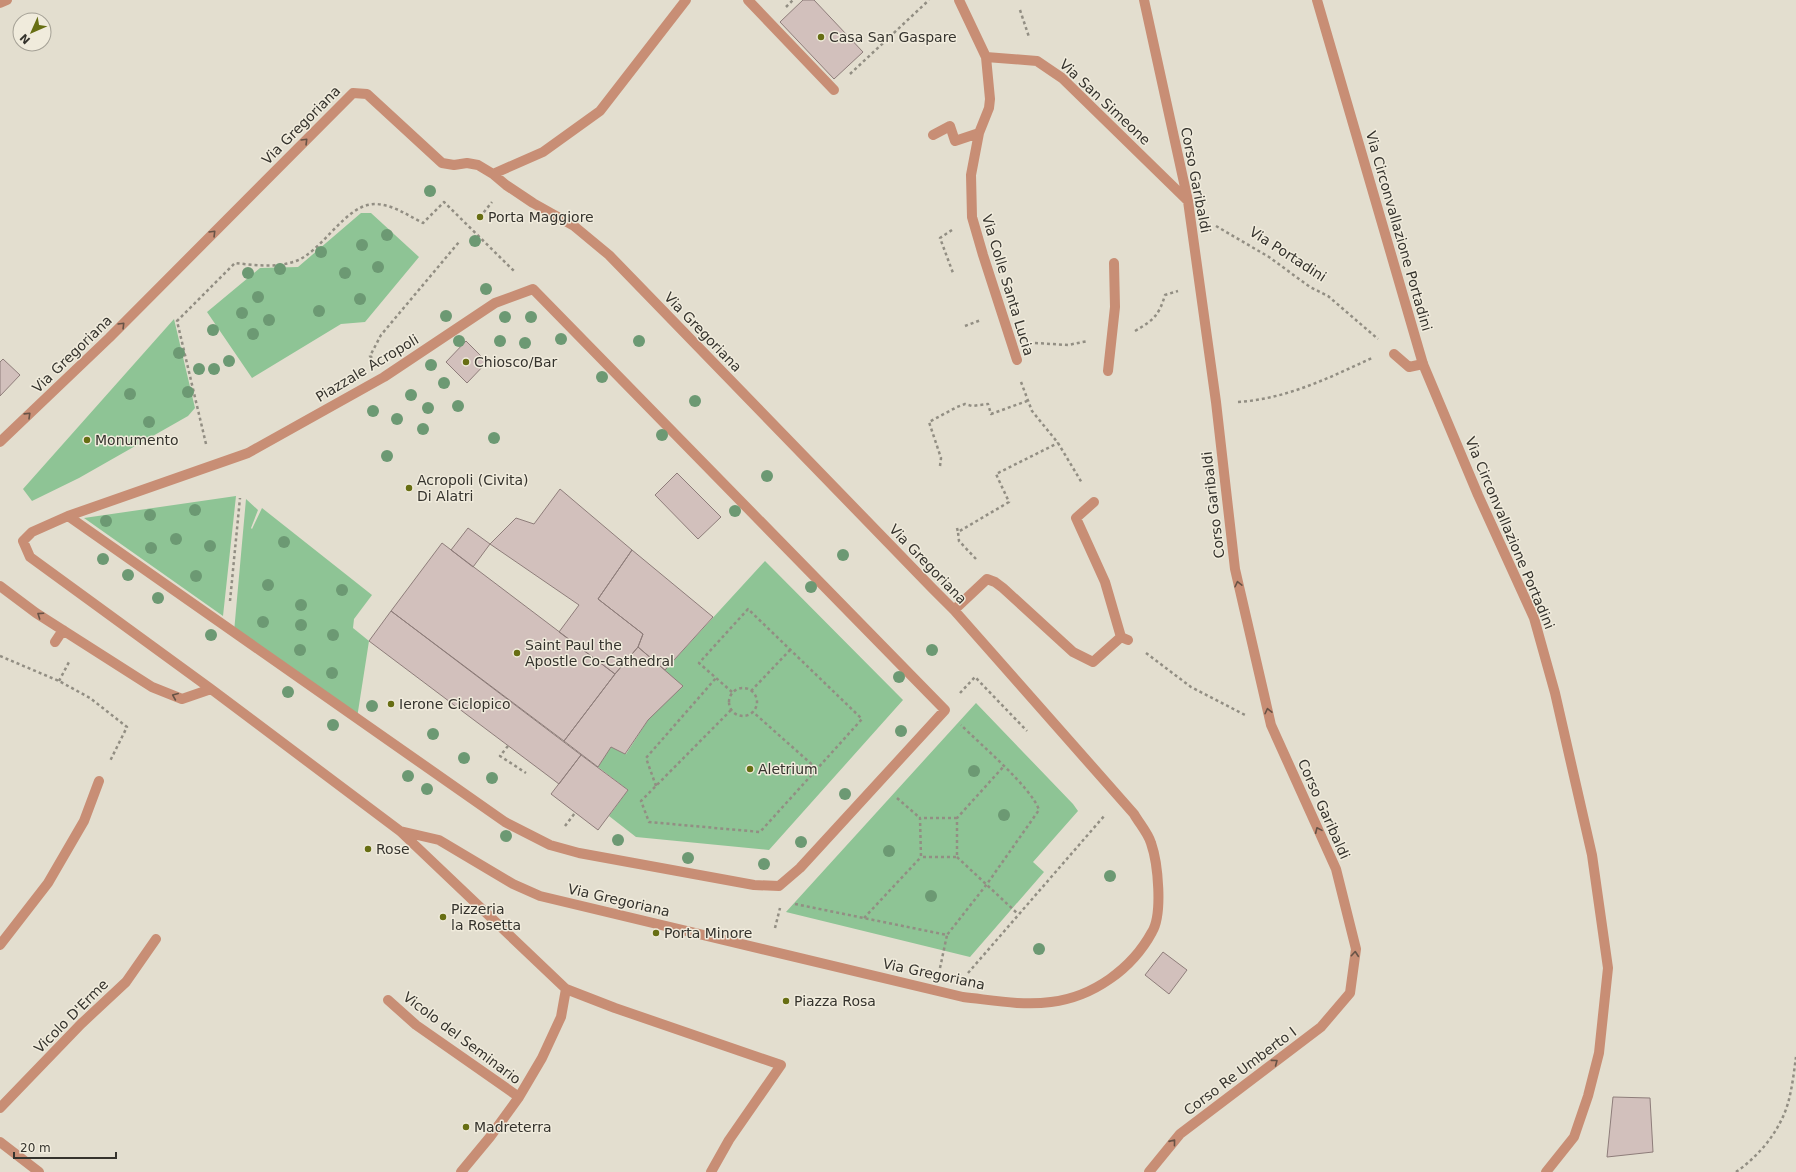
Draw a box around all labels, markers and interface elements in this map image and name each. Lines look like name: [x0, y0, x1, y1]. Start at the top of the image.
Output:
north arrow: [12, 12, 52, 52]
place label: Casa San Gaspare: [829, 29, 957, 45]
text: N: [17, 31, 33, 47]
marker: Casa San Gaspare: [816, 32, 826, 42]
street label: Via San Simeone: [1056, 56, 1154, 148]
street label: Via Gregoriana: [258, 82, 344, 168]
street label: Corso Garibaldi: [1178, 126, 1214, 234]
street label: Via Circonvallazione Portadini: [1363, 129, 1435, 333]
one-way arrow: [300, 138, 308, 146]
place label: Porta Maggiore: [488, 209, 594, 225]
marker: Porta Maggiore: [475, 212, 485, 222]
street label: Via Colle Santa Lucia: [979, 212, 1037, 358]
street label: Via Portadini: [1247, 223, 1329, 285]
one-way arrow: [208, 230, 216, 238]
street label: Via Gregoriana: [661, 289, 745, 375]
street label: Via Gregoriana: [29, 312, 115, 396]
one-way arrow: [117, 322, 125, 330]
street label: Piazzale Acropoli: [313, 331, 421, 405]
place label: Chiosco/Bar: [474, 354, 558, 370]
marker: Chiosco/Bar: [461, 357, 471, 367]
one-way arrow: [23, 413, 31, 420]
place label: Monumento: [95, 432, 179, 448]
street label: Via Circonvallazione Portadini: [1462, 434, 1558, 632]
marker: Monumento: [82, 435, 92, 445]
street label: Corso Garibaldi: [1199, 451, 1227, 559]
place label: Acropoli (Civita) Di Alatri: [417, 472, 529, 504]
marker: Acropoli (Civita) Di Alatri: [404, 483, 414, 493]
street label: Via Gregoriana: [886, 521, 970, 607]
one-way arrow: [1235, 581, 1243, 587]
one-way arrow: [37, 612, 44, 620]
place label: Saint Paul the Apostle Co-Cathedral: [525, 637, 674, 669]
marker: Saint Paul the Apostle Co-Cathedral: [512, 648, 522, 658]
one-way arrow: [171, 693, 178, 701]
place label: Ierone Ciclopico: [399, 696, 511, 712]
marker: Ierone Ciclopico: [386, 699, 396, 709]
one-way arrow: [1264, 708, 1272, 714]
street label: Corso Garibaldi: [1295, 757, 1353, 861]
place label: Aletrium: [758, 761, 818, 777]
marker: Aletrium: [745, 764, 755, 774]
one-way arrow: [1315, 827, 1323, 835]
place label: Rose: [376, 841, 410, 857]
marker: Rose: [363, 844, 373, 854]
street label: Via Gregoriana: [566, 880, 672, 920]
place label: Pizzeria la Rosetta: [451, 901, 521, 933]
marker: Pizzeria la Rosetta: [438, 912, 448, 922]
place label: Porta Minore: [664, 925, 752, 941]
marker: Porta Minore: [651, 928, 661, 938]
one-way arrow: [1350, 951, 1359, 957]
street label: Via Gregoriana: [881, 955, 987, 993]
street label: Vicolo D'Erme: [31, 976, 111, 1056]
street label: Vicolo del Seminario: [400, 989, 524, 1087]
place label: Piazza Rosa: [794, 993, 876, 1009]
marker: Piazza Rosa: [781, 996, 791, 1006]
street label: Corso Re Umberto I: [1181, 1024, 1299, 1118]
one-way arrow: [1271, 1059, 1278, 1066]
place label: Madreterra: [474, 1119, 552, 1135]
marker: Madreterra: [461, 1122, 471, 1132]
scale bar: [14, 1134, 116, 1160]
one-way arrow: [1169, 1139, 1176, 1146]
text: 20 m: [20, 1141, 51, 1155]

